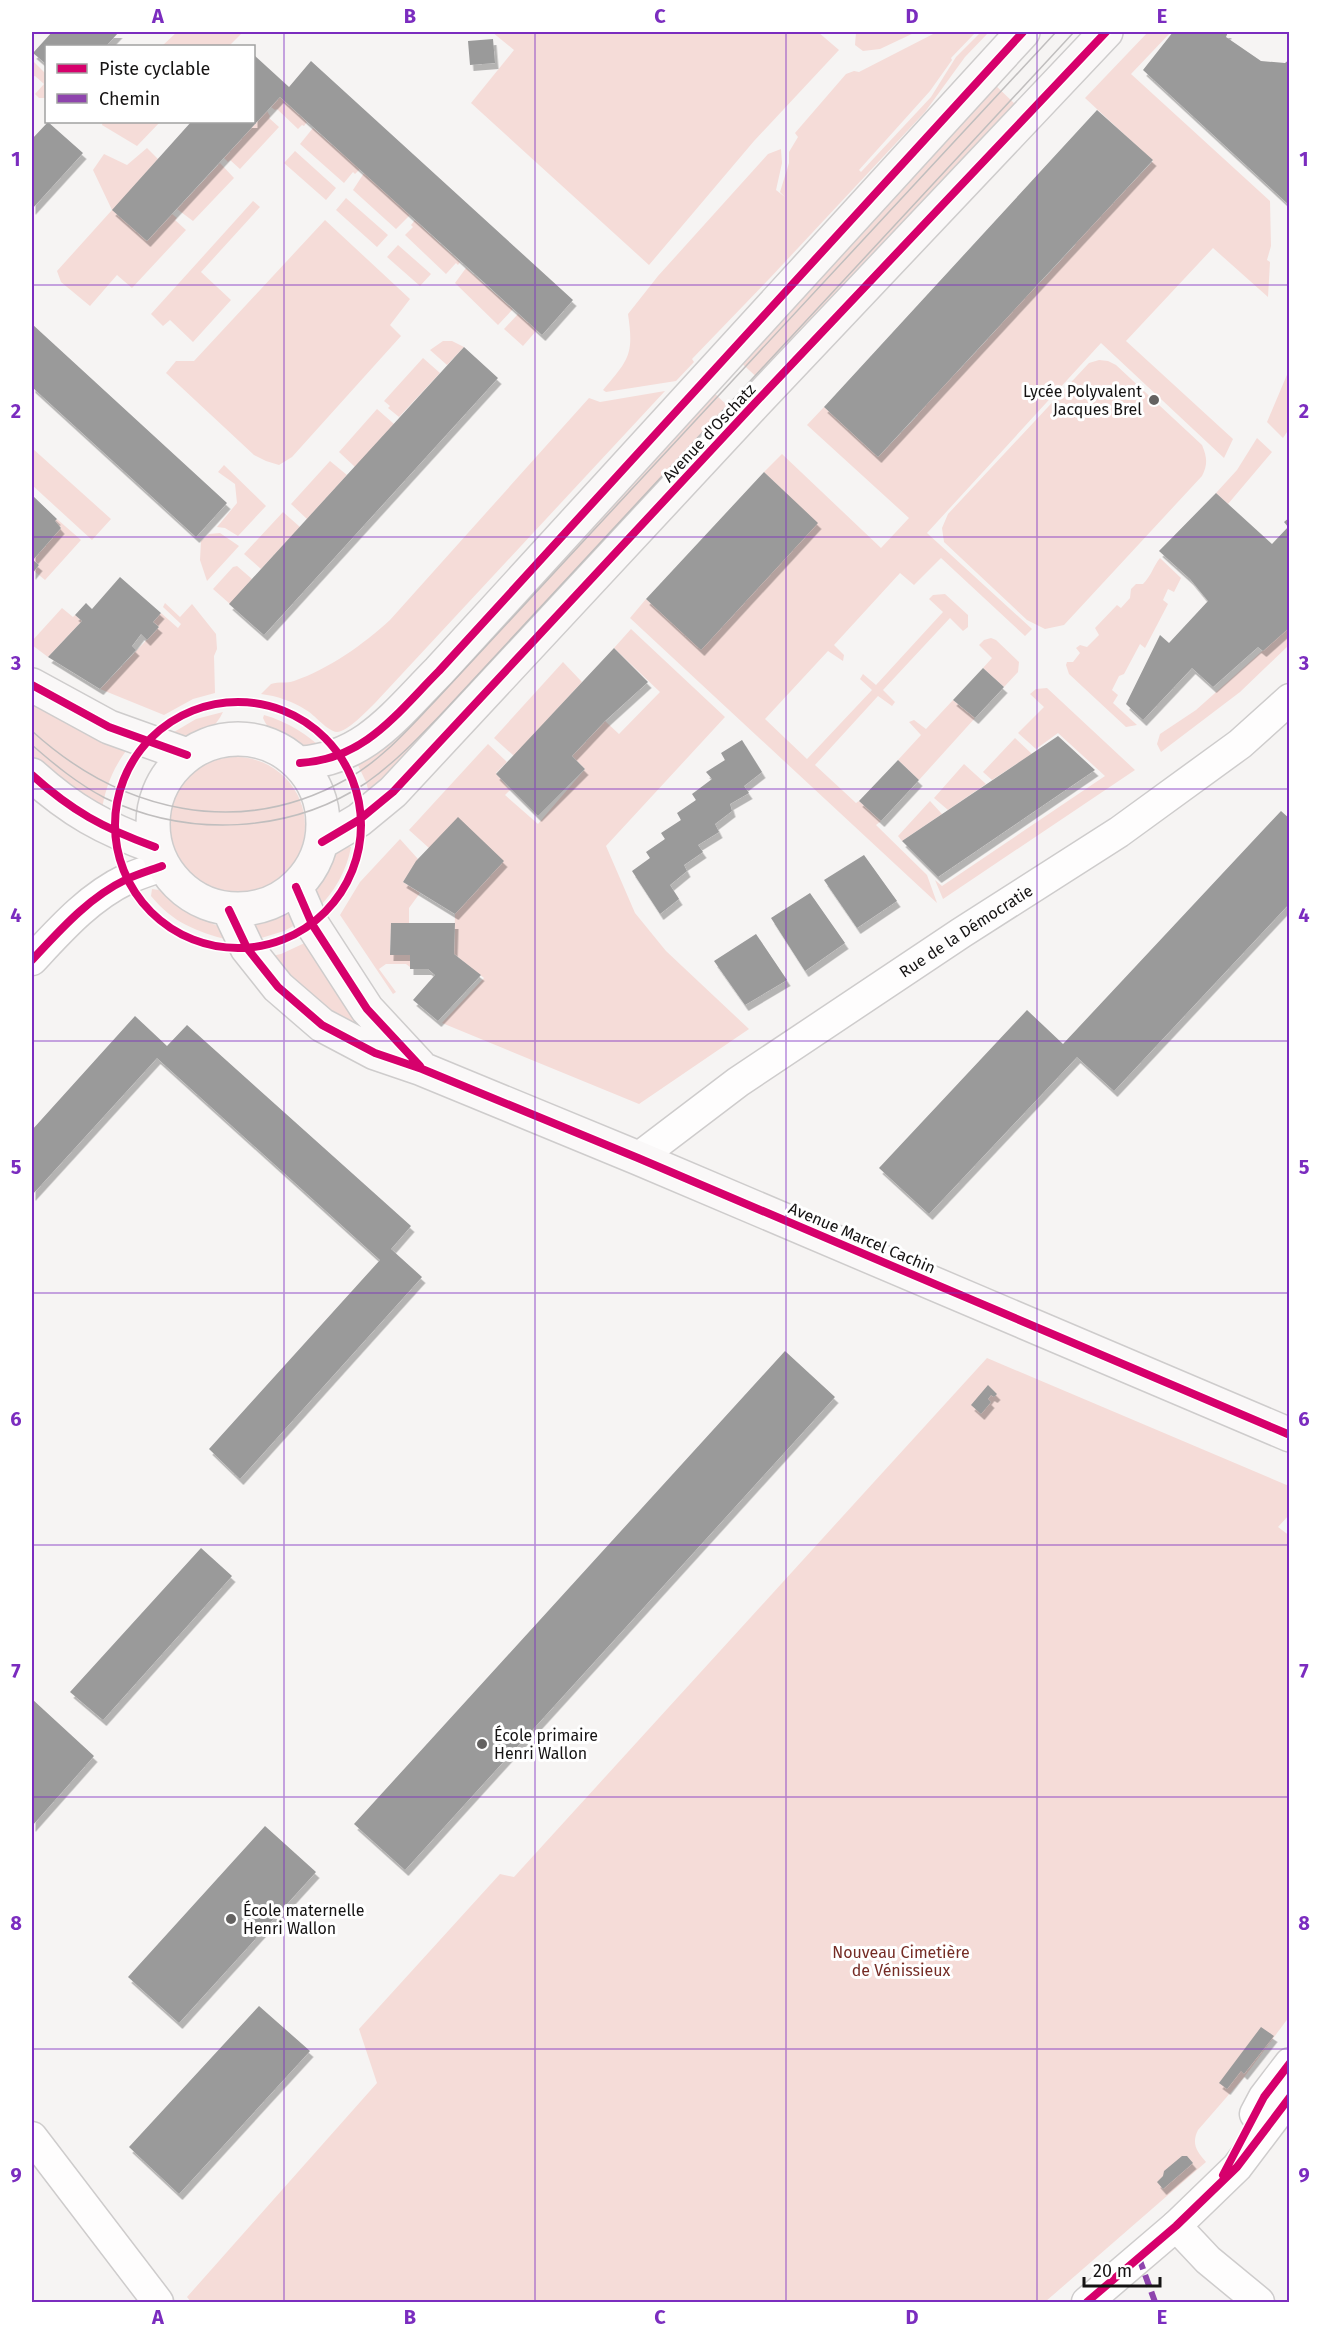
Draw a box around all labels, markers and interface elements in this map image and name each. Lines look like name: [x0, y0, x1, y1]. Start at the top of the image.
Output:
text: A: [151, 4, 165, 28]
text: B: [404, 4, 416, 28]
text: C: [654, 4, 666, 28]
text: D: [905, 4, 919, 28]
text: E: [1157, 4, 1167, 28]
legend: [45, 45, 255, 123]
text: Piste cyclable: [99, 58, 210, 80]
text: Chemin: [99, 88, 160, 110]
text: 1: [11, 147, 21, 171]
text: 1: [1299, 147, 1309, 171]
street label: Avenue d'Oschatz: [659, 380, 759, 486]
place label: Lycée Polyvalent Jacques Brel: [1023, 382, 1142, 419]
marker: Lycée Polyvalent Jacques Brel: [1147, 393, 1161, 407]
text: 2: [11, 399, 21, 423]
text: 2: [1299, 399, 1309, 423]
text: 3: [10, 651, 21, 675]
text: 3: [1298, 651, 1309, 675]
street label: Rue de la Démocratie: [895, 880, 1036, 981]
text: 4: [10, 903, 22, 927]
text: 4: [1298, 903, 1310, 927]
text: 5: [11, 1155, 22, 1179]
text: 5: [1299, 1155, 1310, 1179]
street label: Avenue Marcel Cachin: [786, 1198, 938, 1278]
text: 6: [10, 1407, 22, 1431]
text: 6: [1298, 1407, 1310, 1431]
text: 7: [11, 1659, 21, 1683]
text: 7: [1299, 1659, 1309, 1683]
place label: École primaire Henri Wallon: [494, 1725, 598, 1763]
marker: École primaire Henri Wallon: [475, 1737, 489, 1751]
place label: École maternelle Henri Wallon: [243, 1900, 364, 1938]
text: 8: [10, 1911, 22, 1935]
text: 8: [1298, 1911, 1310, 1935]
marker: École maternelle Henri Wallon: [224, 1912, 238, 1926]
park label: Nouveau Cimetière de Vénissieux: [832, 1943, 970, 1980]
text: 9: [10, 2163, 22, 2187]
text: 9: [1298, 2163, 1310, 2187]
scale bar: [1084, 2250, 1160, 2288]
text: 20 m: [1093, 2260, 1132, 2282]
text: A: [151, 2305, 165, 2329]
text: B: [404, 2305, 416, 2329]
text: C: [654, 2305, 666, 2329]
text: D: [905, 2305, 919, 2329]
text: E: [1157, 2305, 1167, 2329]

